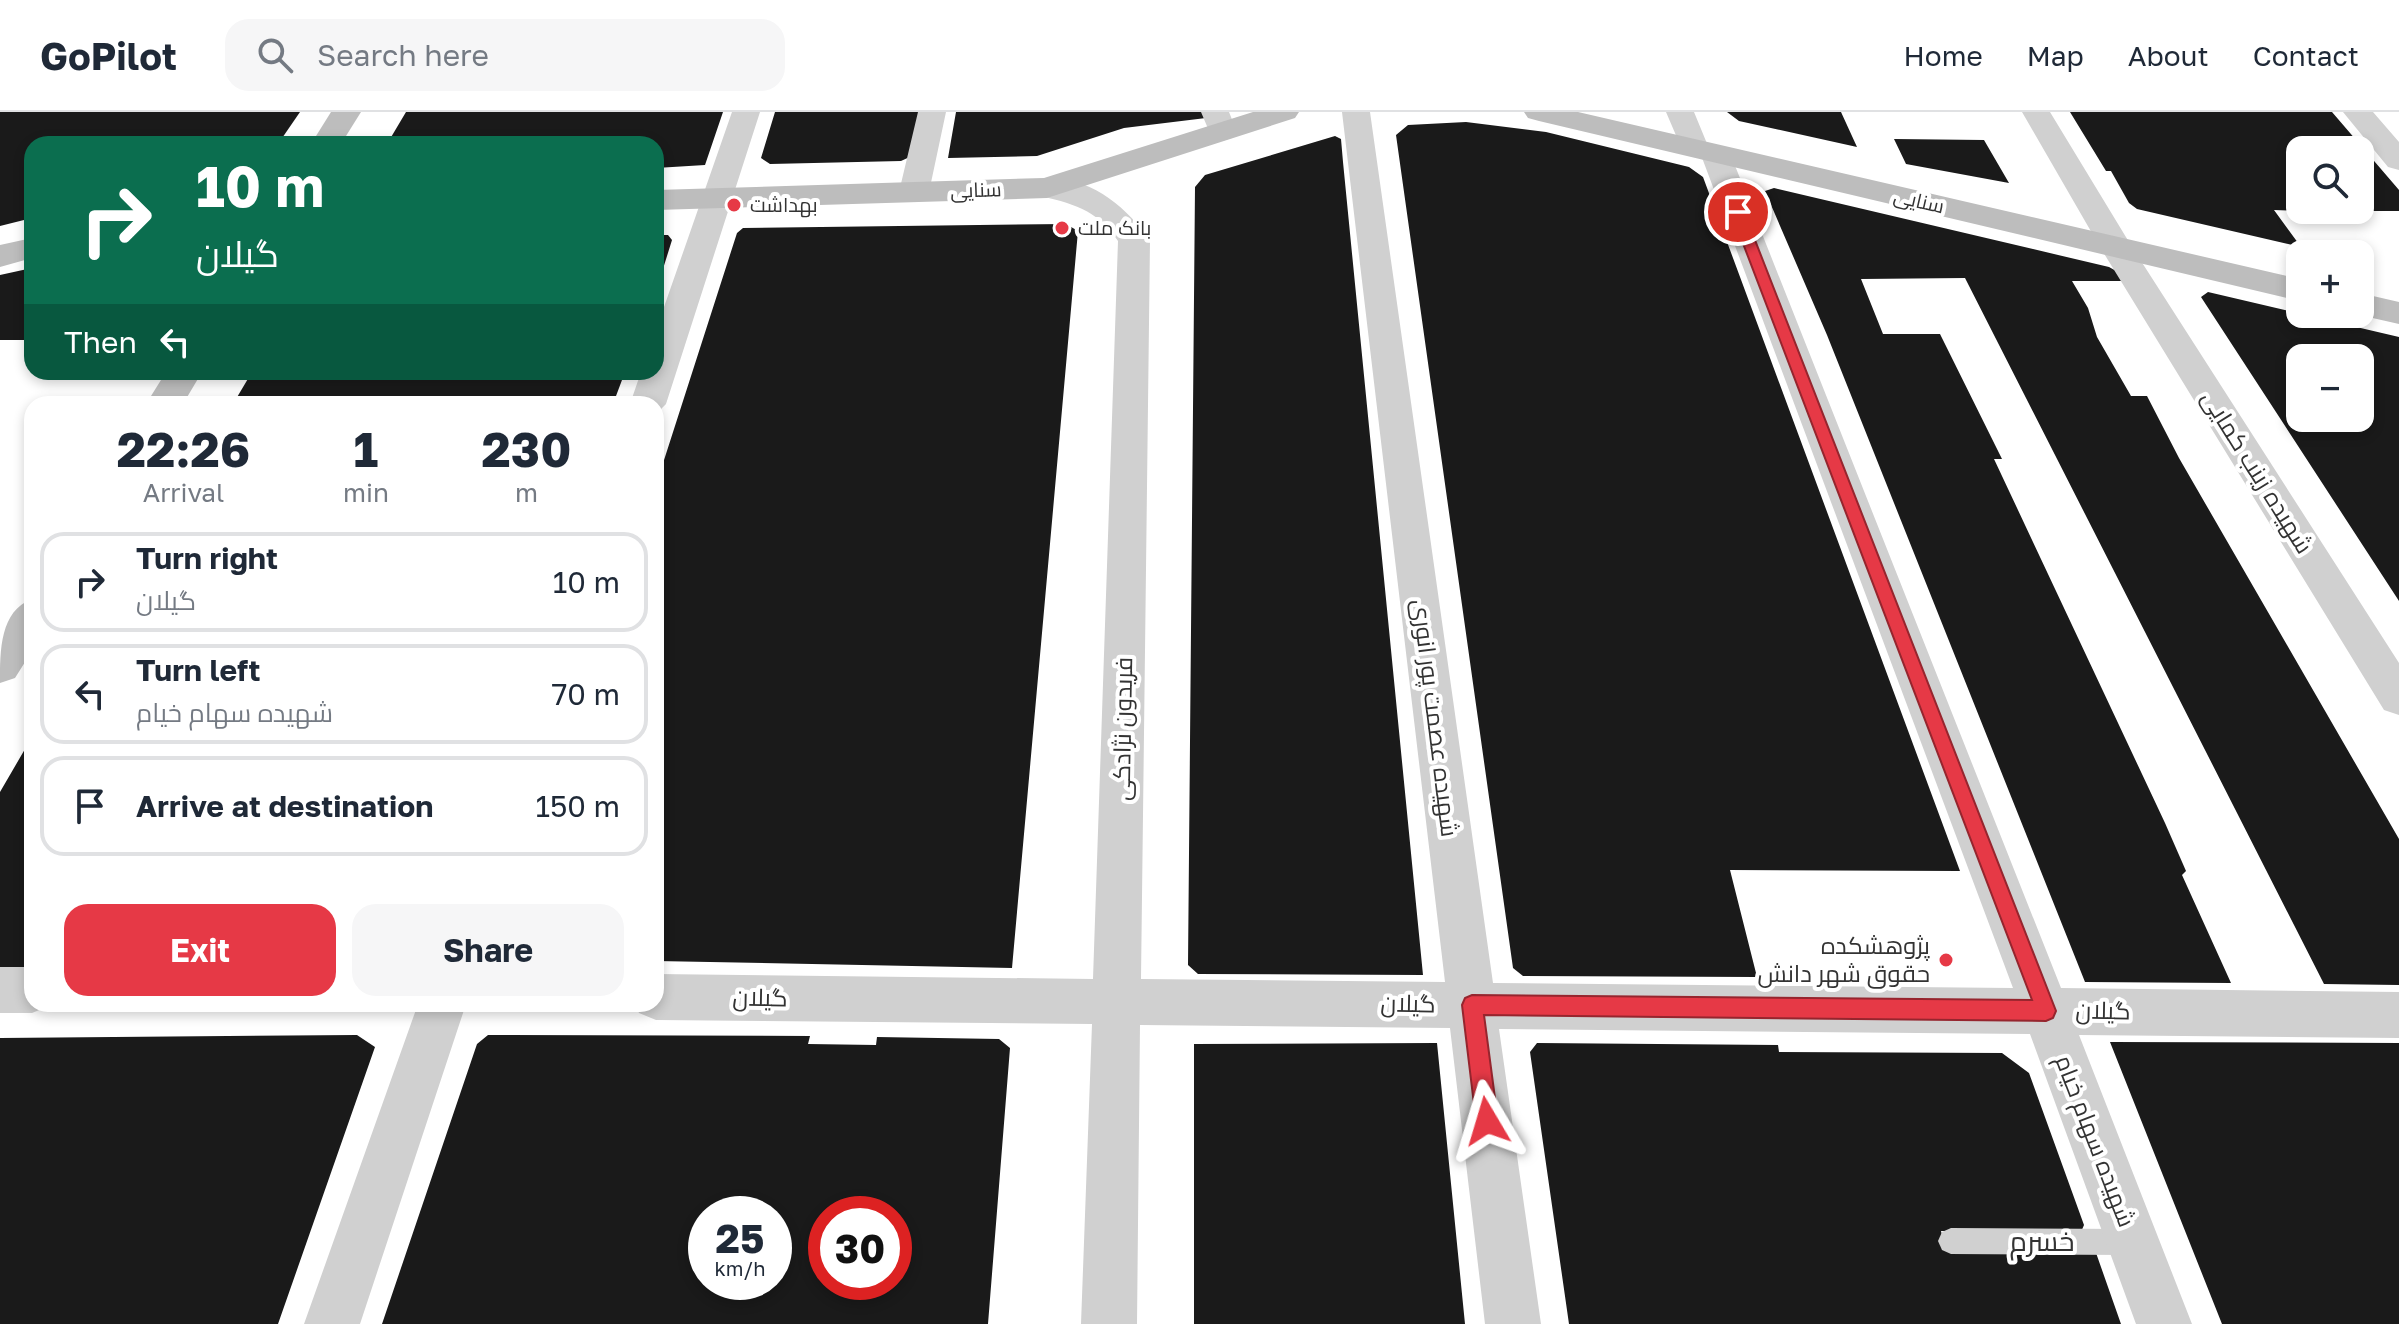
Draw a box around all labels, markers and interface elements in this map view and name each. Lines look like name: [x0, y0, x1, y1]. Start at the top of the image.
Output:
search box: [225, 19, 785, 91]
text: GoPilot: [40, 33, 177, 78]
icon: search: [253, 33, 297, 77]
text: Search here: [317, 37, 489, 73]
text: Home: [1904, 39, 1983, 72]
text: Map: [2027, 39, 2084, 72]
text: About: [2128, 39, 2209, 72]
text: Contact: [2253, 39, 2359, 72]
map controls: [2286, 136, 2374, 432]
button: search: [2286, 136, 2374, 224]
text: 10 m: [196, 152, 324, 219]
icon: right: [64, 168, 168, 272]
street label: سنایی: [950, 176, 1002, 204]
pin: [1704, 178, 1772, 246]
street label: سنایی: [1891, 183, 1947, 219]
icon: arrive: [1716, 190, 1760, 234]
place label: بهداشت: [750, 192, 818, 218]
marker: بهداشت: [725, 196, 743, 214]
place label: بانک ملت: [1078, 215, 1151, 239]
marker: بانک ملت: [1053, 219, 1071, 237]
text: گیلان: [196, 232, 279, 275]
button: +: [2286, 240, 2374, 328]
icon: left: [153, 320, 197, 364]
text: Then: [64, 324, 137, 360]
button: −: [2286, 344, 2374, 432]
street label: شهیده زینب کمایی: [2196, 384, 2320, 559]
text: 22:26: [117, 420, 250, 478]
text: 1: [354, 420, 378, 478]
text: 230: [482, 420, 571, 478]
text: Arrival: [143, 477, 224, 508]
text: min: [343, 477, 389, 508]
text: m: [515, 477, 538, 508]
text: Turn right: [136, 540, 278, 576]
icon: right: [68, 560, 112, 604]
text: 10 m: [553, 564, 620, 600]
text: گیلان: [136, 585, 196, 616]
street label: شهیده عصمت پور انوری: [1405, 597, 1465, 839]
text: Turn left: [136, 652, 261, 688]
street label: فریدون نژادکی: [1106, 657, 1138, 801]
icon: left: [68, 672, 112, 716]
text: 70 m: [551, 676, 620, 712]
text: شهیده سهام خیام: [136, 697, 333, 728]
icon: arrive: [68, 784, 112, 828]
text: Arrive at destination: [136, 788, 433, 824]
text: 150 m: [535, 788, 620, 824]
button: Exit: [64, 904, 336, 996]
button: Share: [352, 904, 624, 996]
place label: پژوهشکده حقوق شهر دانش: [1757, 930, 1931, 989]
marker: پژوهشکده حقوق شهر دانش: [1937, 951, 1955, 969]
street label: گیلان: [732, 982, 788, 1012]
street label: گیلان: [1380, 988, 1436, 1018]
street label: گیلان: [2075, 995, 2131, 1025]
street label: شهیده سهام خیام: [2047, 1050, 2143, 1232]
position arrow: [1445, 1079, 1529, 1163]
speed limit sign: 30: [808, 1196, 912, 1300]
text: 25: [716, 1214, 764, 1262]
street label: خسرم: [2009, 1224, 2075, 1261]
text: km/h: [715, 1256, 765, 1280]

